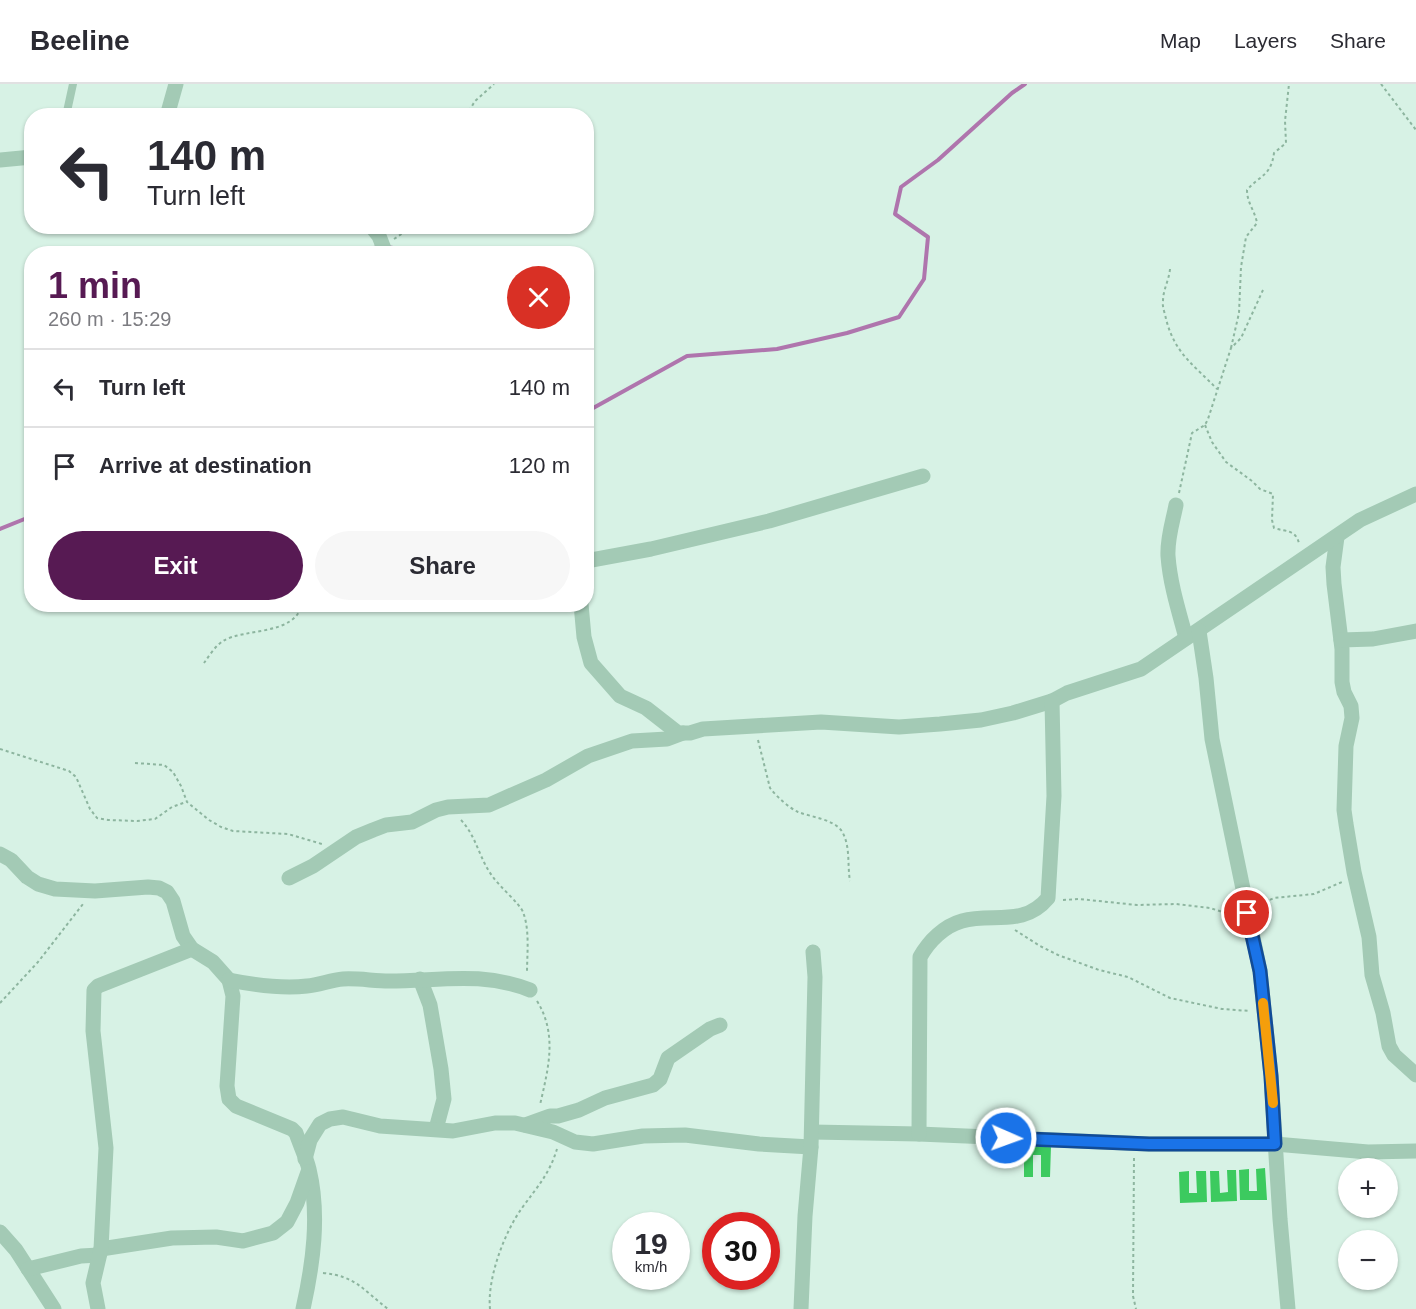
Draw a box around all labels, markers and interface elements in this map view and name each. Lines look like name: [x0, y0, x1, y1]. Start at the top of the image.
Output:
text: Beeline: [30, 25, 130, 56]
text: Map: [1160, 29, 1201, 52]
text: Layers: [1234, 29, 1297, 52]
text: Share: [1330, 29, 1386, 52]
icon: left: [48, 132, 126, 210]
text: 140 m: [147, 132, 266, 179]
text: Turn left: [147, 181, 245, 211]
text: 1 min: [48, 265, 142, 306]
button: close: [507, 266, 570, 329]
text: 260 m · 15:29: [48, 308, 171, 330]
icon: left: [48, 372, 81, 405]
text: Turn left: [99, 375, 185, 400]
text: 140 m: [509, 375, 570, 400]
icon: arrive: [48, 450, 81, 483]
text: Arrive at destination: [99, 453, 312, 478]
text: 120 m: [509, 453, 570, 478]
button: Exit: [48, 531, 303, 600]
button: Share: [315, 531, 570, 600]
pin: [1221, 887, 1272, 938]
icon: arrive: [1230, 896, 1263, 929]
position arrow: [974, 1106, 1038, 1170]
map controls: [1338, 1158, 1398, 1290]
button: +: [1338, 1158, 1398, 1218]
speed limit sign: 30: [702, 1212, 780, 1290]
text: 19: [634, 1227, 668, 1260]
button: −: [1338, 1230, 1398, 1290]
text: km/h: [635, 1258, 667, 1275]

